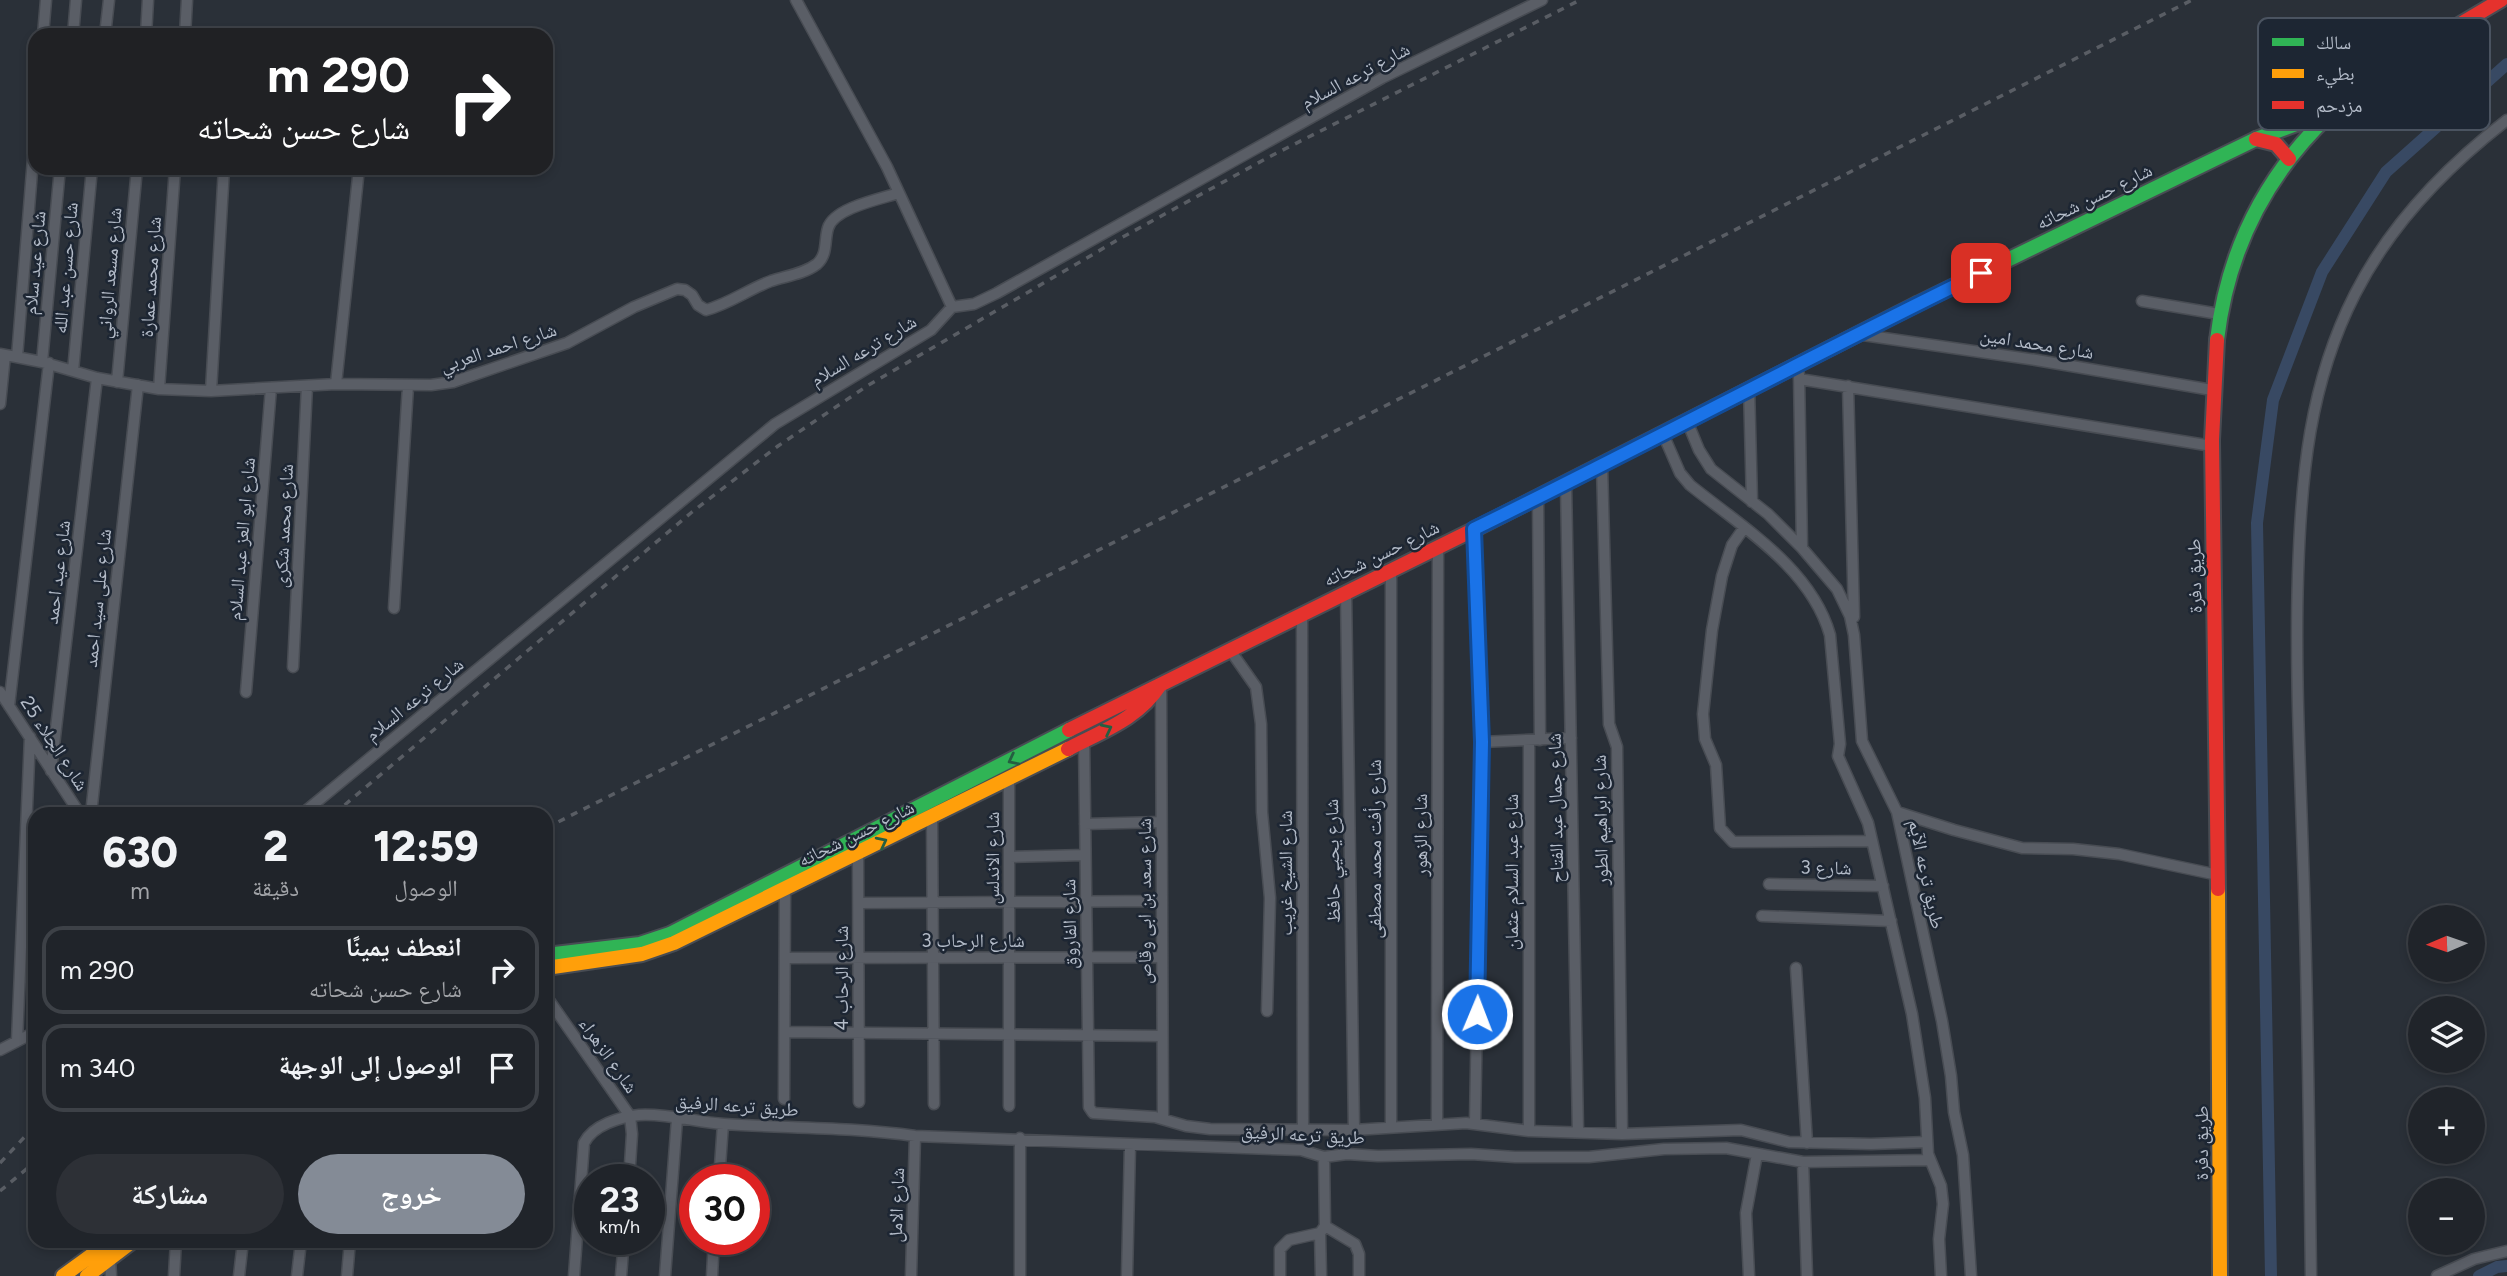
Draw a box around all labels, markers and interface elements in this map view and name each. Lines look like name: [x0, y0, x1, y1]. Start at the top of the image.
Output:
legend: [2258, 18, 2490, 130]
text: سالك: [2316, 31, 2351, 54]
street label: شارع ترعه السلام: [1297, 37, 1415, 116]
text: 290 m: [267, 45, 410, 104]
icon: right: [434, 56, 525, 147]
text: بطيء: [2316, 62, 2355, 89]
text: مزدحم: [2316, 94, 2362, 118]
text: شارع حسن شحاته: [197, 109, 410, 147]
street label: شارع حسن شحاته: [2032, 158, 2156, 234]
street label: شارع حسن عبد الله: [48, 201, 83, 335]
street label: شارع مسعد الرواني: [92, 207, 130, 340]
street label: شارع عيد سلام: [18, 210, 52, 316]
street label: شارع محمد عمارة: [135, 216, 166, 338]
pin: [1951, 243, 2011, 303]
icon: arrive: [1962, 254, 2000, 292]
street label: شارع ترعه السلام: [806, 310, 922, 393]
street label: شارع احمد العربي: [437, 318, 561, 381]
street label: شارع محمد امين: [1978, 323, 2095, 364]
street label: شارع ابو العز عبد السلام: [223, 456, 262, 622]
street label: شارع محمد شكرى: [269, 463, 298, 589]
street label: شارع حسن شحاته: [1319, 515, 1443, 591]
street label: شارع عيد احمد: [40, 519, 75, 625]
street label: شارع على سيد احمد: [79, 528, 116, 669]
street label: طريق دفرة: [2182, 538, 2207, 614]
street label: شارع ترعه السلام: [360, 653, 469, 748]
street label: شارع الجلاء 25: [15, 692, 94, 795]
one-way arrow: [1100, 723, 1112, 737]
street label: شارع جمال عبد الفتاح: [1543, 733, 1568, 883]
one-way arrow: [1007, 751, 1020, 765]
street label: شارع ابراهيم الطور: [1588, 754, 1614, 887]
street label: شارع رأفت محمد مصطفى: [1363, 759, 1386, 939]
street label: شارع الزهور: [1409, 794, 1432, 877]
street label: شارع عبد السلام عثمان: [1500, 794, 1525, 950]
street label: شارع حسن شحاته: [794, 795, 918, 871]
street label: شارع يحيي حافظ: [1320, 799, 1349, 923]
street label: شارع الشيخ غريب: [1274, 810, 1298, 936]
street label: شارع الاندلس: [981, 812, 1004, 904]
street label: طريق ترعه الآيم: [1903, 817, 1949, 931]
street label: شارع سعد بن ابى وقاص: [1133, 818, 1156, 984]
text: 2: [263, 821, 288, 872]
text: 12:59: [373, 821, 479, 872]
text: 630: [102, 827, 178, 878]
one-way arrow: [875, 837, 887, 851]
street label: شارع 3: [1800, 856, 1852, 879]
text: دقيقة: [252, 874, 299, 902]
text: الوصول: [394, 874, 458, 902]
text: m: [130, 877, 150, 905]
street label: شارع الفاروق: [1057, 879, 1082, 969]
north arrow: [2408, 905, 2485, 982]
map controls: [2408, 905, 2485, 1255]
street label: شارع الرحاب 4: [830, 925, 853, 1031]
street label: شارع الرحاب 3: [921, 929, 1025, 952]
text: انعطف يمينًا: [346, 931, 462, 963]
icon: right: [483, 951, 521, 989]
text: 290 m: [60, 954, 135, 986]
text: شارع حسن شحاته: [309, 975, 462, 1003]
position arrow: [1440, 977, 1514, 1051]
button: layers: [2408, 996, 2485, 1073]
street label: شارع الزهراء: [574, 1013, 643, 1098]
text: الوصول إلى الوجهة: [279, 1049, 462, 1081]
icon: arrive: [483, 1049, 521, 1087]
text: 340 m: [60, 1052, 136, 1084]
button: +: [2408, 1087, 2485, 1164]
street label: طريق ترعه الرفيق: [674, 1090, 800, 1121]
street label: طريق دفرة: [2190, 1106, 2213, 1180]
street label: طريق ترعه الرفيق: [1240, 1120, 1365, 1149]
button: مشاركة: [56, 1154, 284, 1234]
button: خروج: [298, 1154, 525, 1234]
speed limit sign: 30: [679, 1164, 770, 1255]
street label: شارع الامل: [884, 1167, 909, 1243]
button: −: [2408, 1178, 2485, 1255]
text: 23: [600, 1179, 639, 1221]
text: km/h: [599, 1216, 640, 1238]

